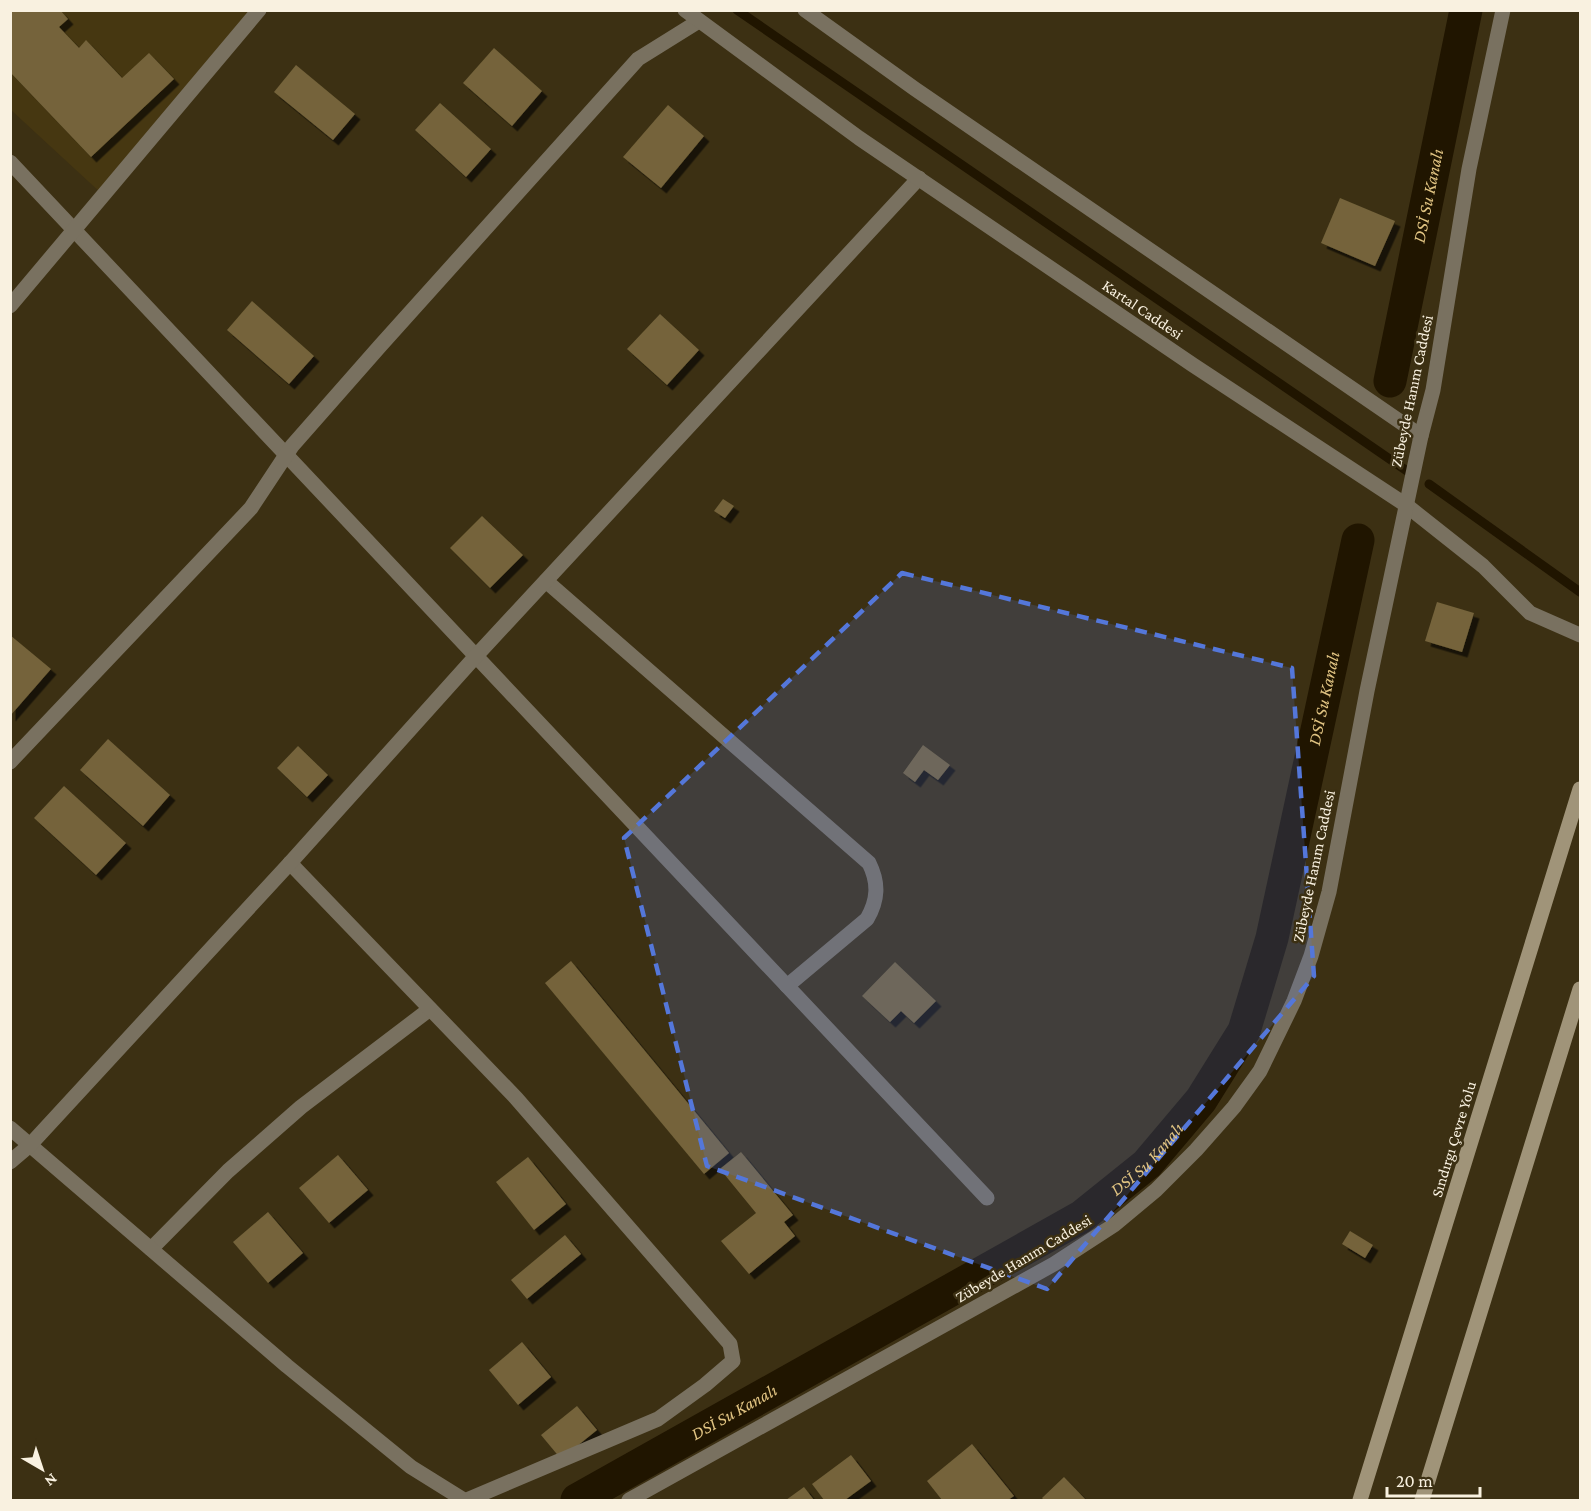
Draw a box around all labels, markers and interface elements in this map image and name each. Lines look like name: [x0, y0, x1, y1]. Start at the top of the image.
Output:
water label: DSİ Su Kanalı: [1409, 147, 1447, 245]
street label: Kartal Caddesi: [1099, 276, 1186, 342]
street label: Zübeyde Hanım Caddesi: [1387, 313, 1437, 469]
water label: DSİ Su Kanalı: [1304, 649, 1344, 747]
street label: Zübeyde Hanım Caddesi: [1289, 788, 1339, 944]
street label: Sındırgı Çevre Yolu: [1428, 1079, 1480, 1199]
water label: DSİ Su Kanalı: [1106, 1118, 1188, 1200]
street label: Zübeyde Hanım Caddesi: [952, 1211, 1095, 1307]
water label: DSİ Su Kanalı: [687, 1380, 781, 1444]
north arrow: [12, 1439, 72, 1499]
scale bar: [1387, 1460, 1480, 1498]
text: N: [41, 1470, 61, 1490]
text: 20 m: [1396, 1471, 1433, 1491]

